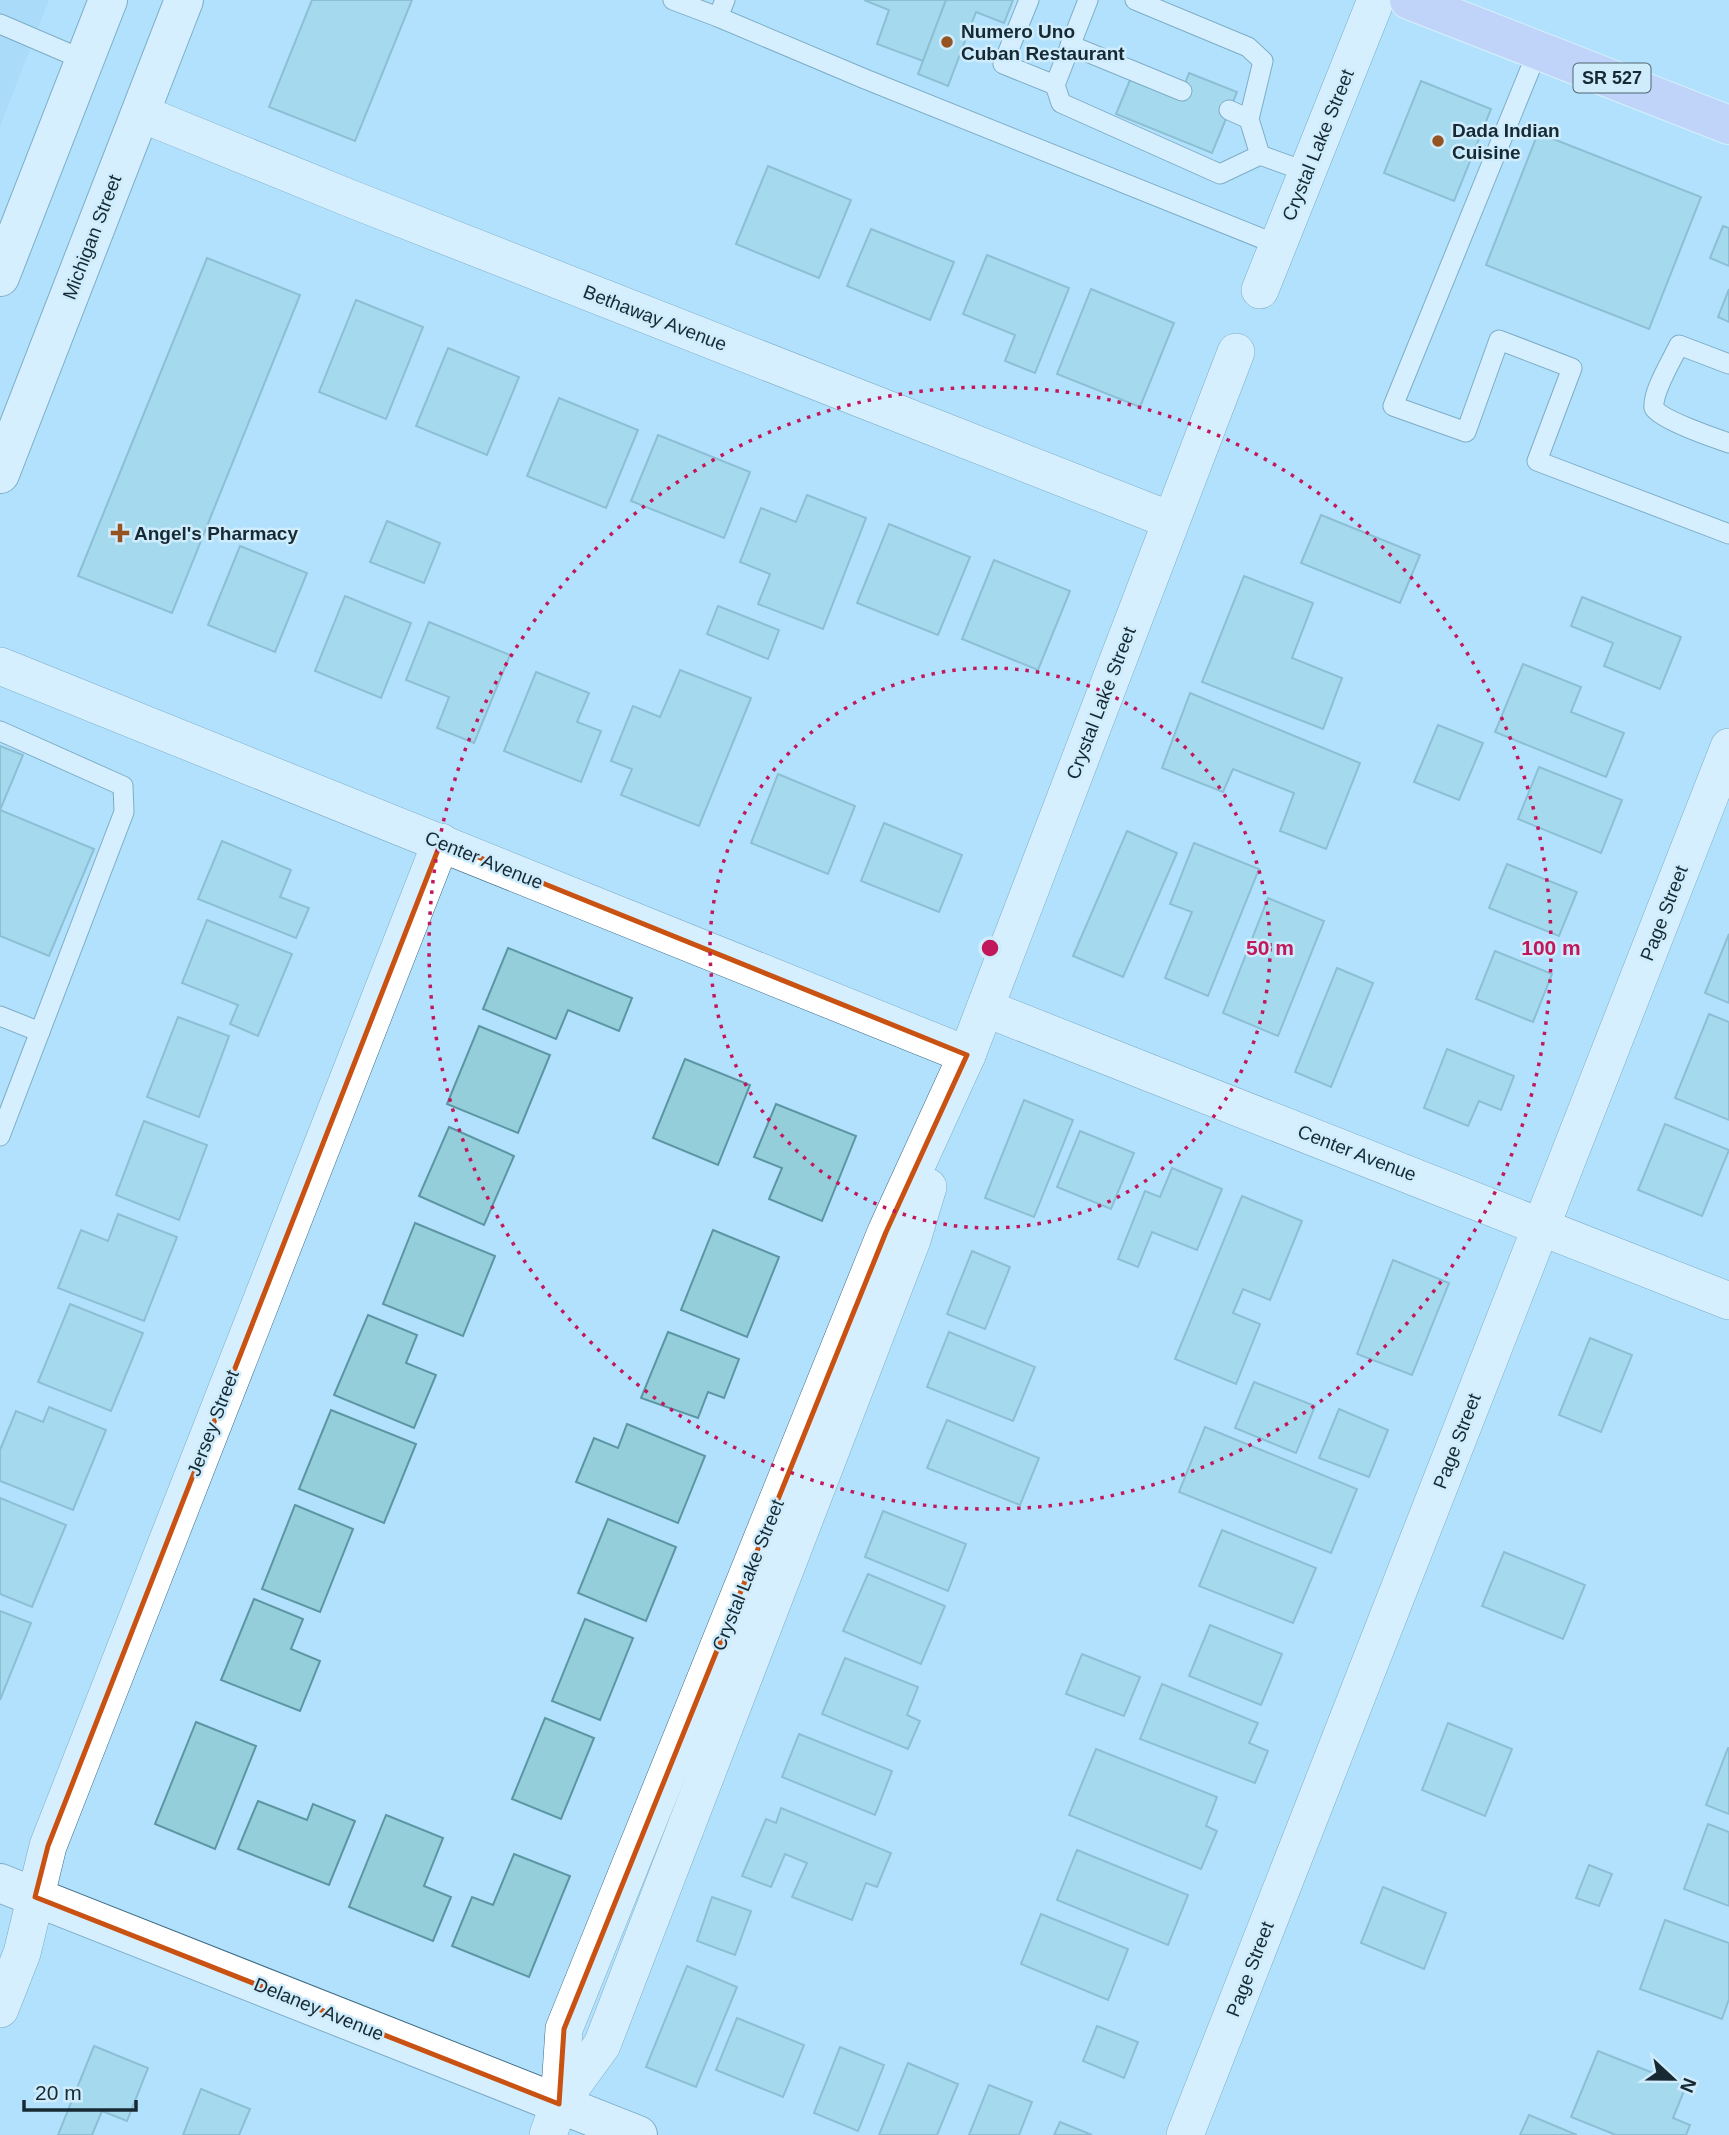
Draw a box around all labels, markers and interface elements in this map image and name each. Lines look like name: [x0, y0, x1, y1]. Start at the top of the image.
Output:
place label: Numero Uno Cuban Restaurant: [961, 21, 1125, 64]
marker: Numero Uno Cuban Restaurant: [939, 34, 955, 50]
road number: SR 527: [1574, 64, 1650, 92]
street label: Crystal Lake Street: [1278, 66, 1358, 224]
place label: Dada Indian Cuisine: [1452, 120, 1560, 163]
marker: Dada Indian Cuisine: [1430, 133, 1446, 149]
street label: Michigan Street: [59, 171, 126, 302]
street label: Bethaway Avenue: [580, 281, 730, 355]
place label: Angel's Pharmacy: [134, 523, 298, 544]
marker: Angel's Pharmacy: [112, 525, 128, 541]
street label: Crystal Lake Street: [1062, 623, 1140, 782]
street label: Center Avenue: [422, 827, 546, 893]
street label: Page Street: [1636, 862, 1692, 964]
centre of rings: [978, 936, 1002, 960]
text: 50 m: [1246, 936, 1294, 959]
text: 100 m: [1521, 936, 1581, 959]
street label: Center Avenue: [1295, 1121, 1419, 1185]
street label: Jersey Street: [183, 1366, 243, 1479]
street label: Page Street: [1429, 1390, 1485, 1492]
street label: Crystal Lake Street: [708, 1496, 788, 1654]
street label: Page Street: [1222, 1918, 1278, 2020]
street label: Delaney Avenue: [251, 1973, 387, 2045]
north arrow: [1638, 2044, 1708, 2114]
scale bar: [24, 2068, 136, 2112]
text: N: [1676, 2075, 1701, 2095]
text: 20 m: [35, 2081, 82, 2104]

